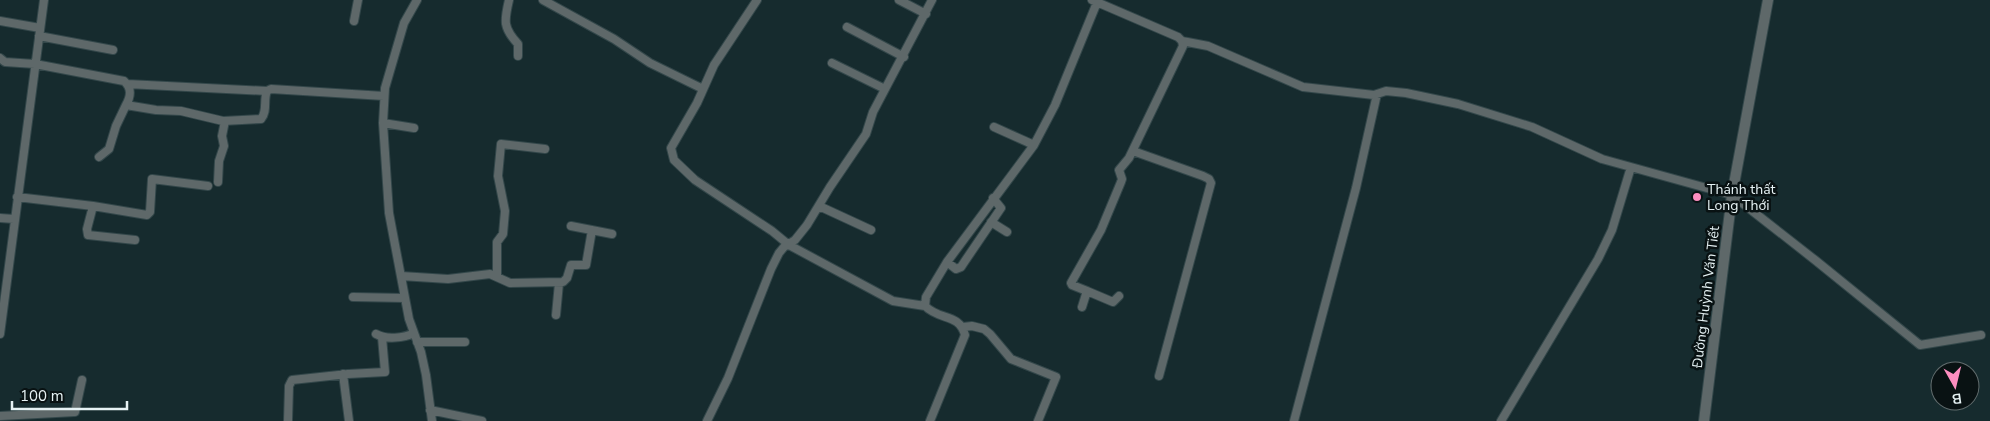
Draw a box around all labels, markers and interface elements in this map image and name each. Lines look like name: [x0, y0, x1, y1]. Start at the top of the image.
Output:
place label: Thánh thất Long Thới: [1707, 180, 1776, 215]
marker: Thánh thất Long Thới: [1691, 191, 1703, 203]
street label: Đường Huỳnh Văn Tiết: [1688, 225, 1724, 370]
north arrow: [1930, 361, 1980, 411]
scale bar: [12, 378, 128, 410]
text: 100 m: [20, 386, 64, 406]
text: B: [1951, 388, 1963, 408]

